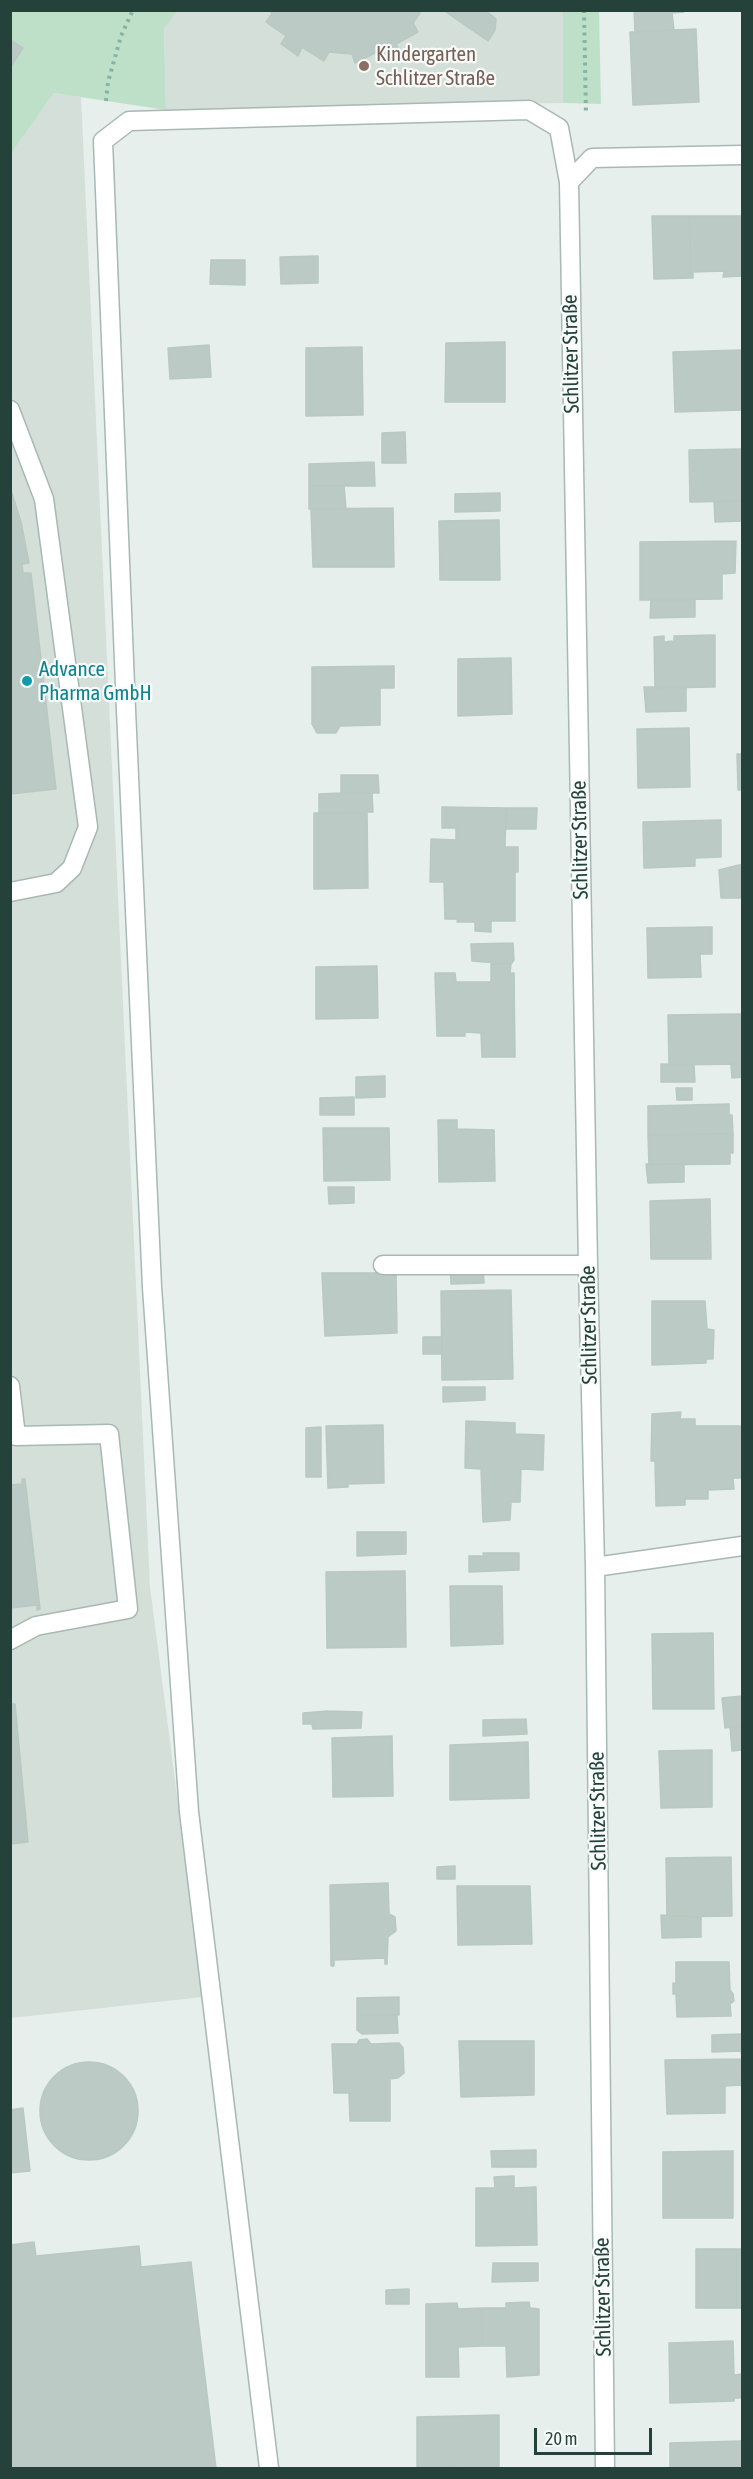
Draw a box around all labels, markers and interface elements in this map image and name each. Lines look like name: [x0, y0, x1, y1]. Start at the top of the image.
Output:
place label: Kindergarten Schlitzer Straße: [376, 41, 495, 91]
marker: Kindergarten Schlitzer Straße: [357, 59, 371, 73]
street label: Schlitzer Straße: [557, 294, 585, 414]
place label: Advance Pharma GmbH: [39, 656, 152, 706]
marker: Advance Pharma GmbH: [20, 674, 34, 688]
street label: Schlitzer Straße: [566, 780, 594, 900]
street label: Schlitzer Straße: [575, 1265, 603, 1385]
street label: Schlitzer Straße: [584, 1751, 612, 1871]
street label: Schlitzer Straße: [589, 2237, 617, 2357]
scale bar: [537, 2416, 656, 2454]
text: 20 m: [545, 2428, 577, 2449]

